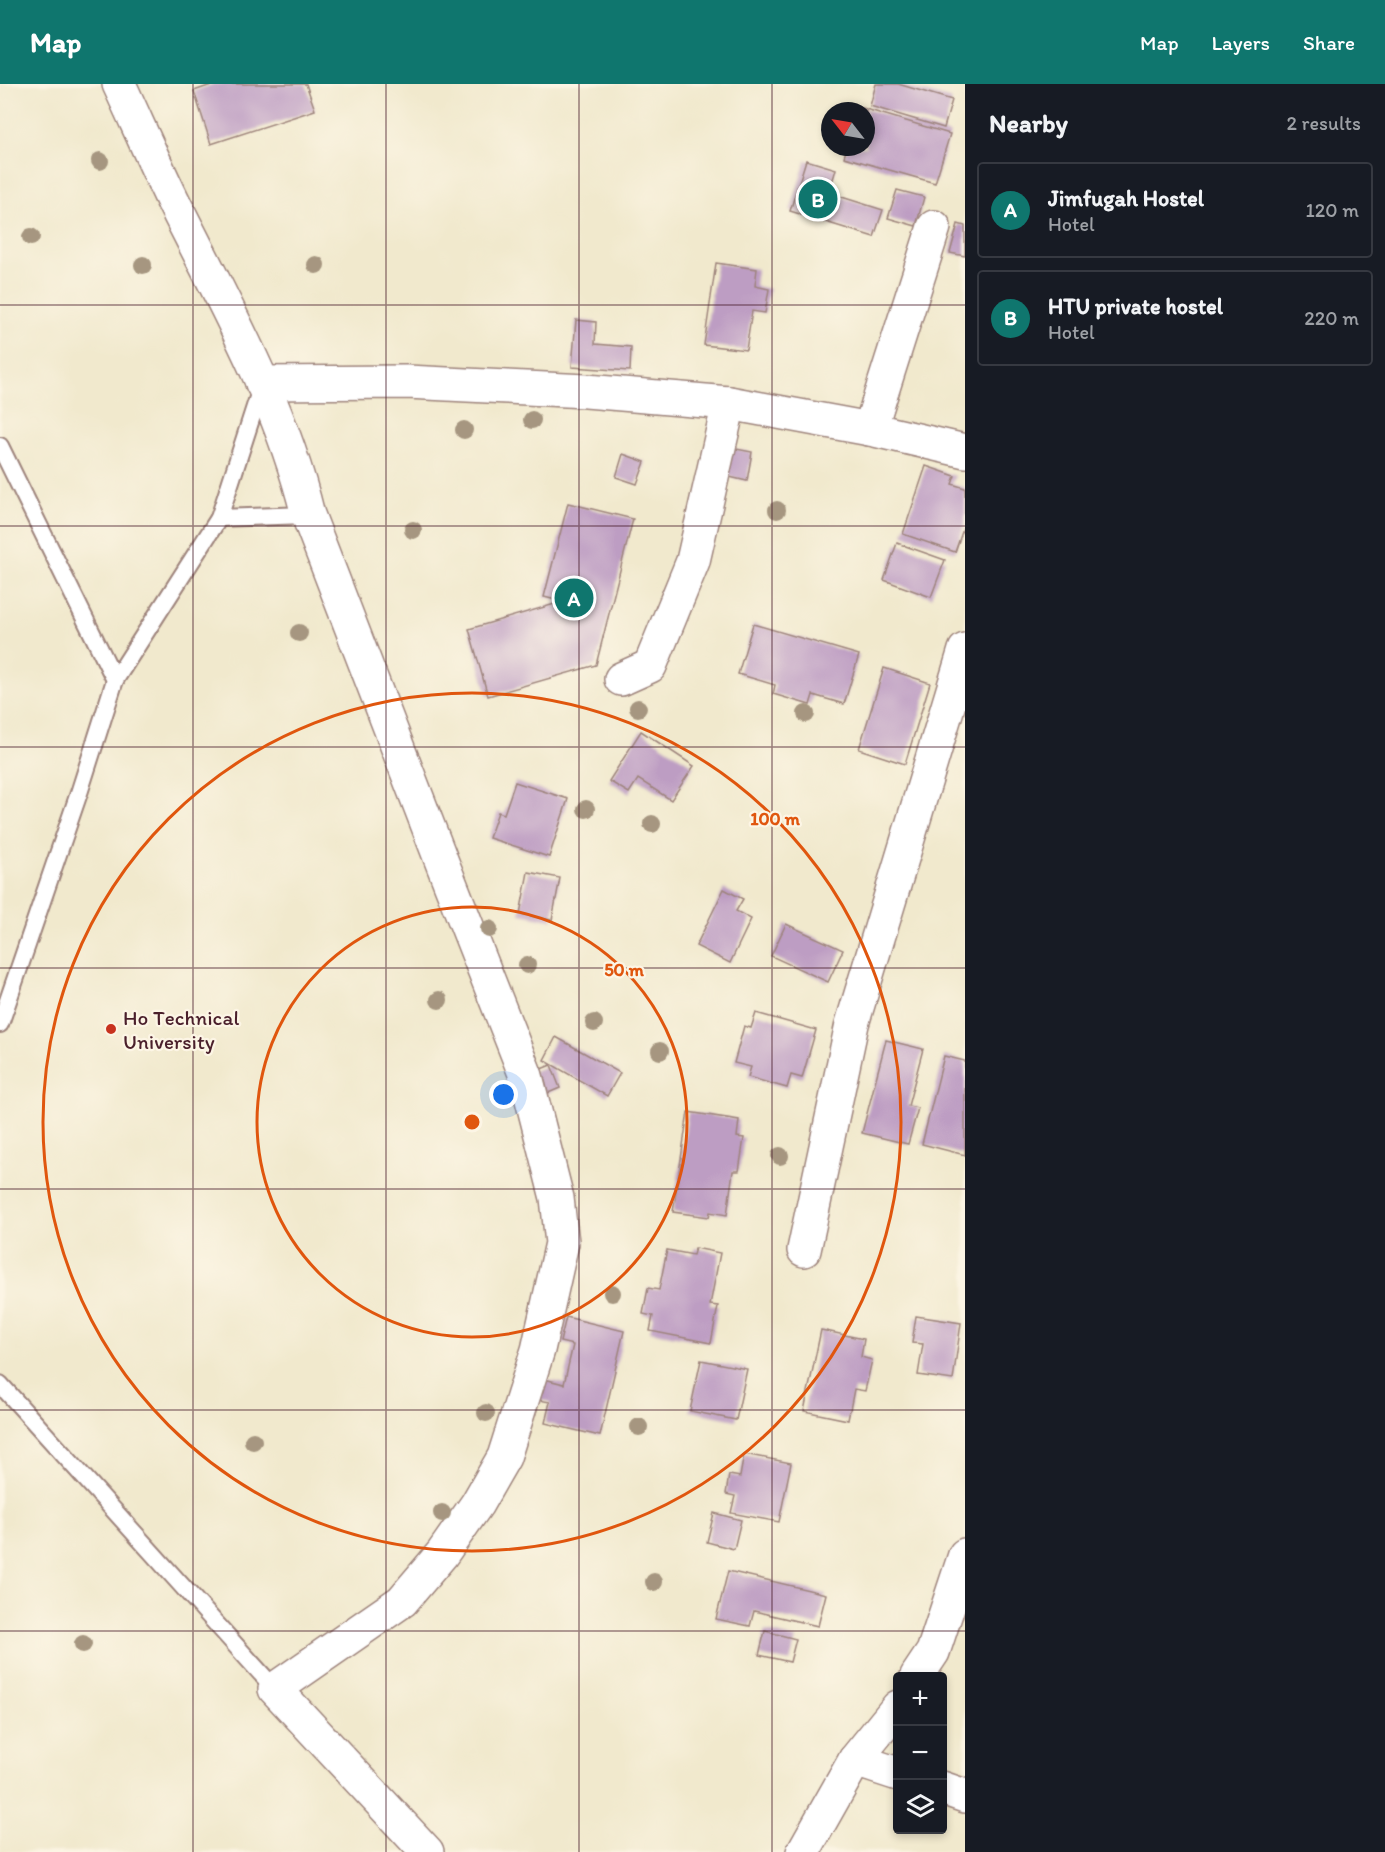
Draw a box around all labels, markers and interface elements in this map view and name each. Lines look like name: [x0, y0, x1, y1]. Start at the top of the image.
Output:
text: Map: [30, 25, 81, 59]
text: Map: [1140, 30, 1179, 55]
text: Layers: [1212, 30, 1270, 55]
text: Share: [1303, 30, 1355, 55]
north arrow: [821, 102, 875, 156]
text: Nearby: [989, 107, 1068, 139]
text: 2 results: [1287, 111, 1361, 135]
pin: B: [798, 176, 838, 222]
text: Jimfugah Hostel: [1048, 185, 1204, 212]
text: A: [1004, 198, 1017, 222]
text: 120 m: [1306, 198, 1359, 222]
text: Hotel: [1048, 212, 1095, 236]
text: HTU private hostel: [1048, 293, 1223, 320]
text: B: [1004, 306, 1017, 330]
text: 220 m: [1304, 306, 1359, 330]
text: Hotel: [1048, 320, 1095, 344]
pin: A: [554, 576, 594, 620]
text: 100 m: [750, 808, 801, 830]
text: 50 m: [604, 959, 645, 981]
place label: Ho Technical University: [123, 1005, 239, 1054]
marker: Ho Technical University: [104, 1022, 118, 1036]
your location: [489, 1080, 518, 1109]
centre of rings: [462, 1112, 482, 1132]
map controls: [893, 1672, 947, 1834]
button: +: [893, 1672, 947, 1726]
button: −: [893, 1726, 947, 1780]
button: layers: [893, 1780, 947, 1834]

